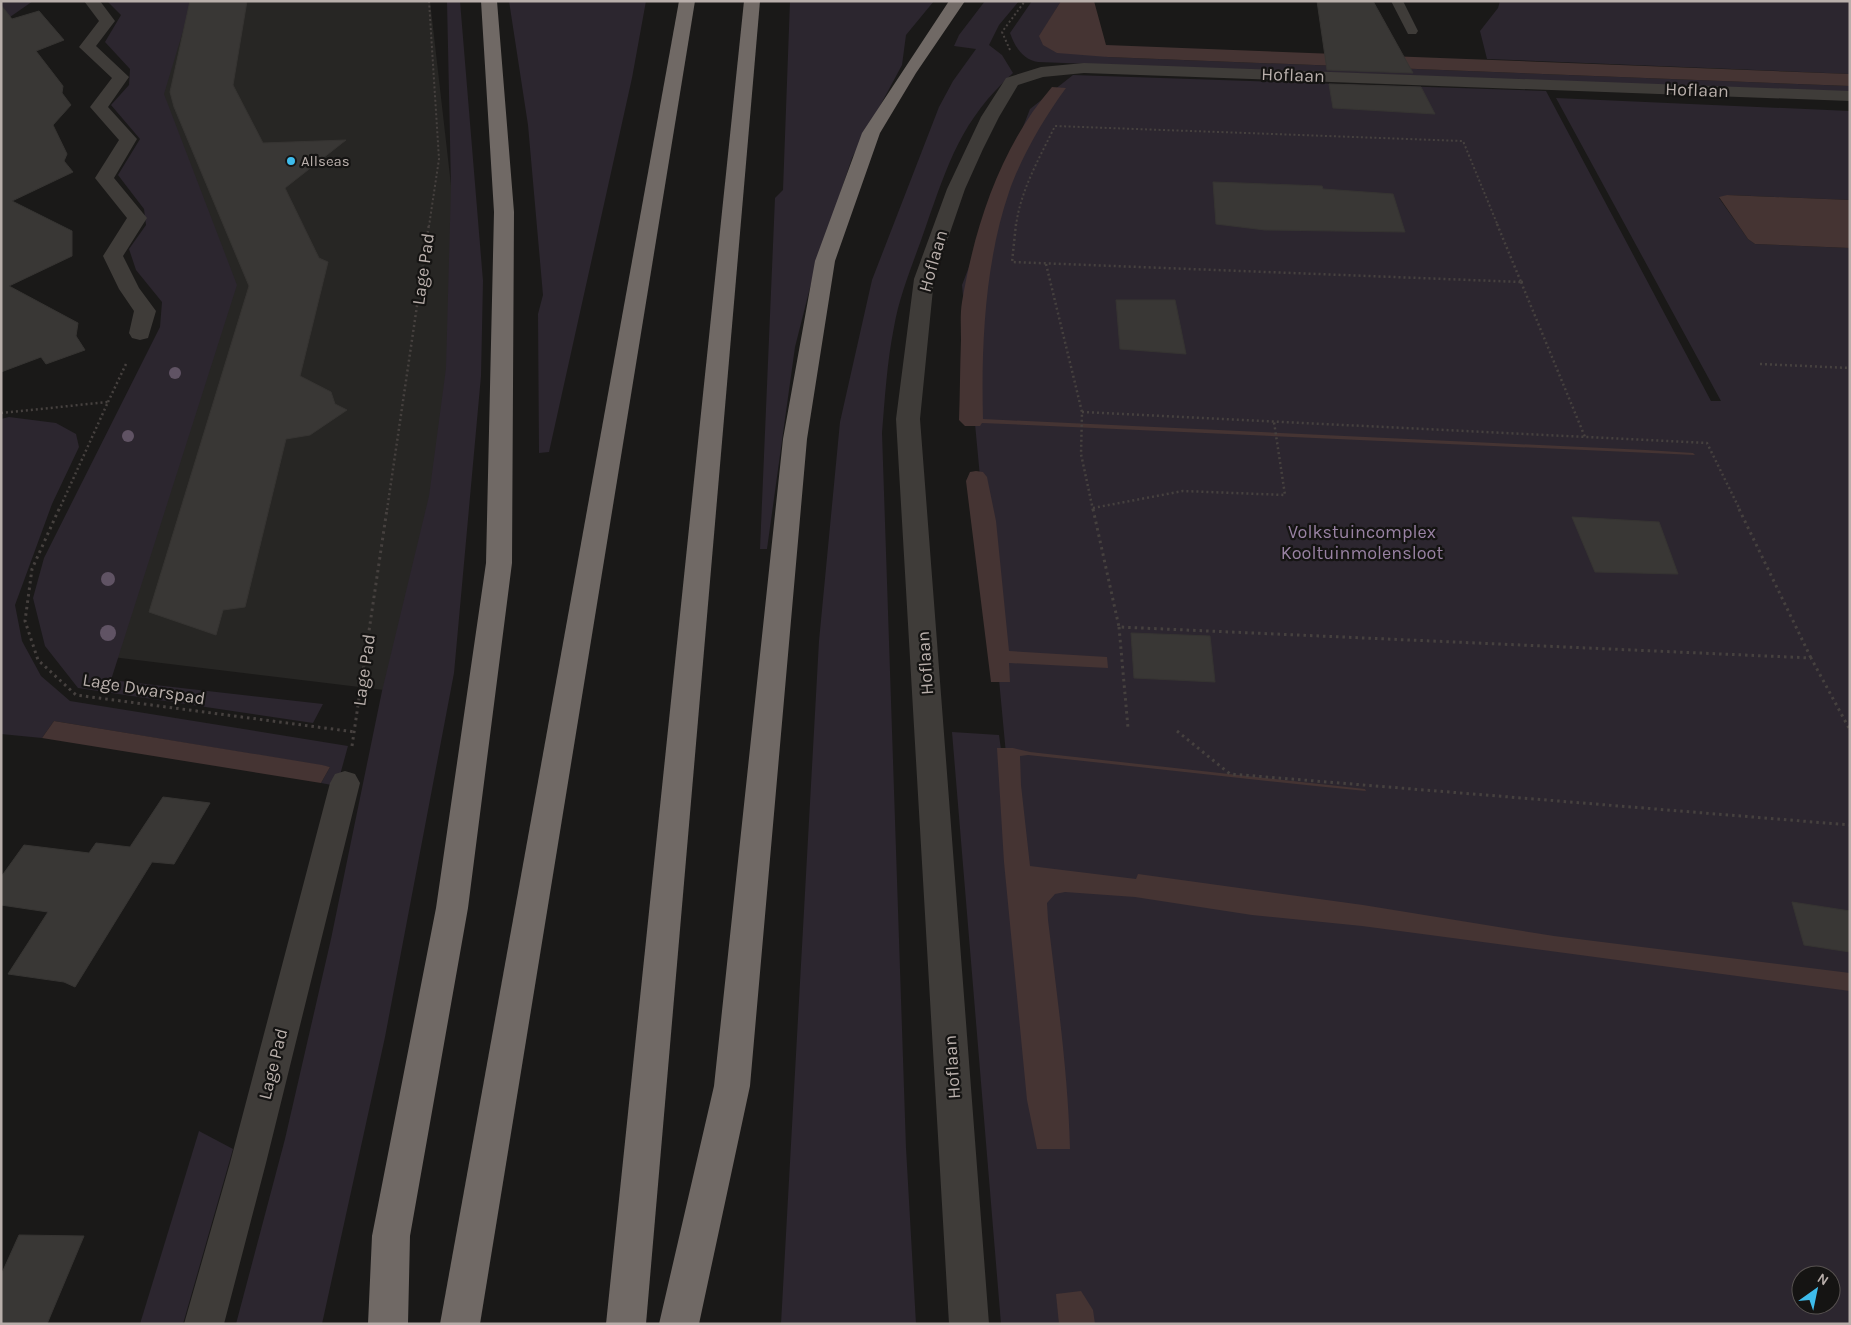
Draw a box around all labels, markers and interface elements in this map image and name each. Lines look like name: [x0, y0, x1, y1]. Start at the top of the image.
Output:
street label: Hoflaan: [1261, 63, 1325, 87]
street label: Hoflaan: [1665, 78, 1729, 102]
place label: Allseas: [301, 152, 350, 170]
marker: Allseas: [285, 155, 297, 167]
street label: Hoflaan: [914, 227, 952, 295]
street label: Lage Pad: [407, 232, 439, 306]
park label: Volkstuincomplex Kooltuinmolensloot: [1281, 521, 1443, 564]
street label: Hoflaan: [912, 630, 938, 696]
street label: Lage Pad: [348, 633, 380, 707]
street label: Lage Dwarspad: [81, 668, 207, 710]
street label: Lage Pad: [254, 1026, 292, 1102]
street label: Hoflaan: [939, 1034, 965, 1100]
north arrow: [1791, 1265, 1841, 1315]
text: N: [1814, 1270, 1832, 1289]

